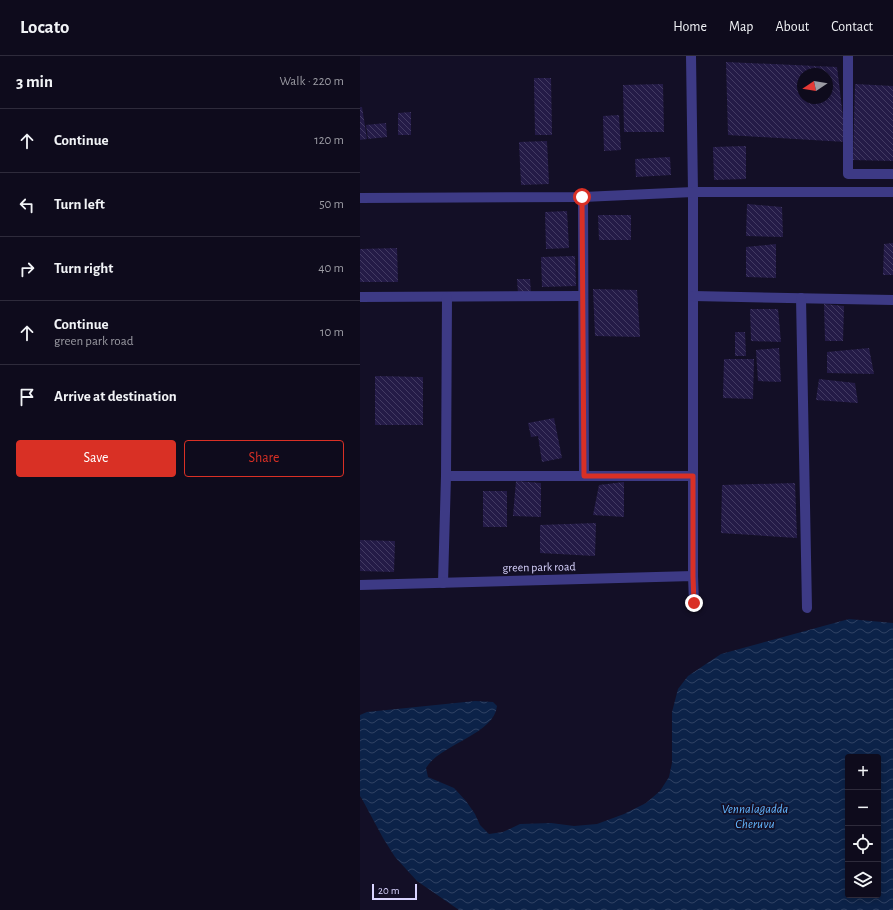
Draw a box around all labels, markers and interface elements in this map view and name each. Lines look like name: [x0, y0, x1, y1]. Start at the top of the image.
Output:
text: Locato: [20, 18, 69, 37]
text: Home: [673, 20, 707, 34]
text: Map: [729, 20, 753, 34]
text: About: [775, 20, 809, 34]
text: Contact: [831, 20, 873, 34]
north arrow: [797, 68, 833, 104]
text: 3 min: [16, 73, 53, 90]
text: Walk · 220 m: [279, 75, 344, 88]
icon: ahead: [16, 130, 38, 152]
text: Continue: [54, 133, 109, 148]
text: 120 m: [314, 134, 344, 147]
route start: [573, 188, 591, 206]
icon: left: [16, 194, 38, 216]
text: Turn left: [54, 197, 105, 212]
text: 50 m: [319, 198, 344, 211]
icon: right: [16, 258, 38, 280]
text: Turn right: [54, 261, 113, 276]
text: 40 m: [318, 262, 344, 275]
text: Continue: [54, 317, 109, 332]
icon: ahead: [16, 322, 38, 344]
text: 10 m: [320, 326, 344, 339]
text: green park road: [54, 335, 133, 348]
icon: arrive: [16, 386, 38, 408]
text: Arrive at destination: [54, 389, 177, 404]
button: Save: [16, 440, 176, 477]
button: Share: [184, 440, 344, 477]
street label: green park road: [502, 560, 576, 574]
route end: [685, 594, 703, 612]
map controls: [845, 754, 881, 898]
button: +: [845, 754, 881, 790]
button: −: [845, 790, 881, 826]
water label: Vennalagadda Cheruvu: [722, 803, 789, 831]
button: locate: [845, 826, 881, 862]
button: layers: [845, 862, 881, 898]
scale bar: [372, 882, 417, 901]
text: 20 m: [378, 885, 399, 896]

